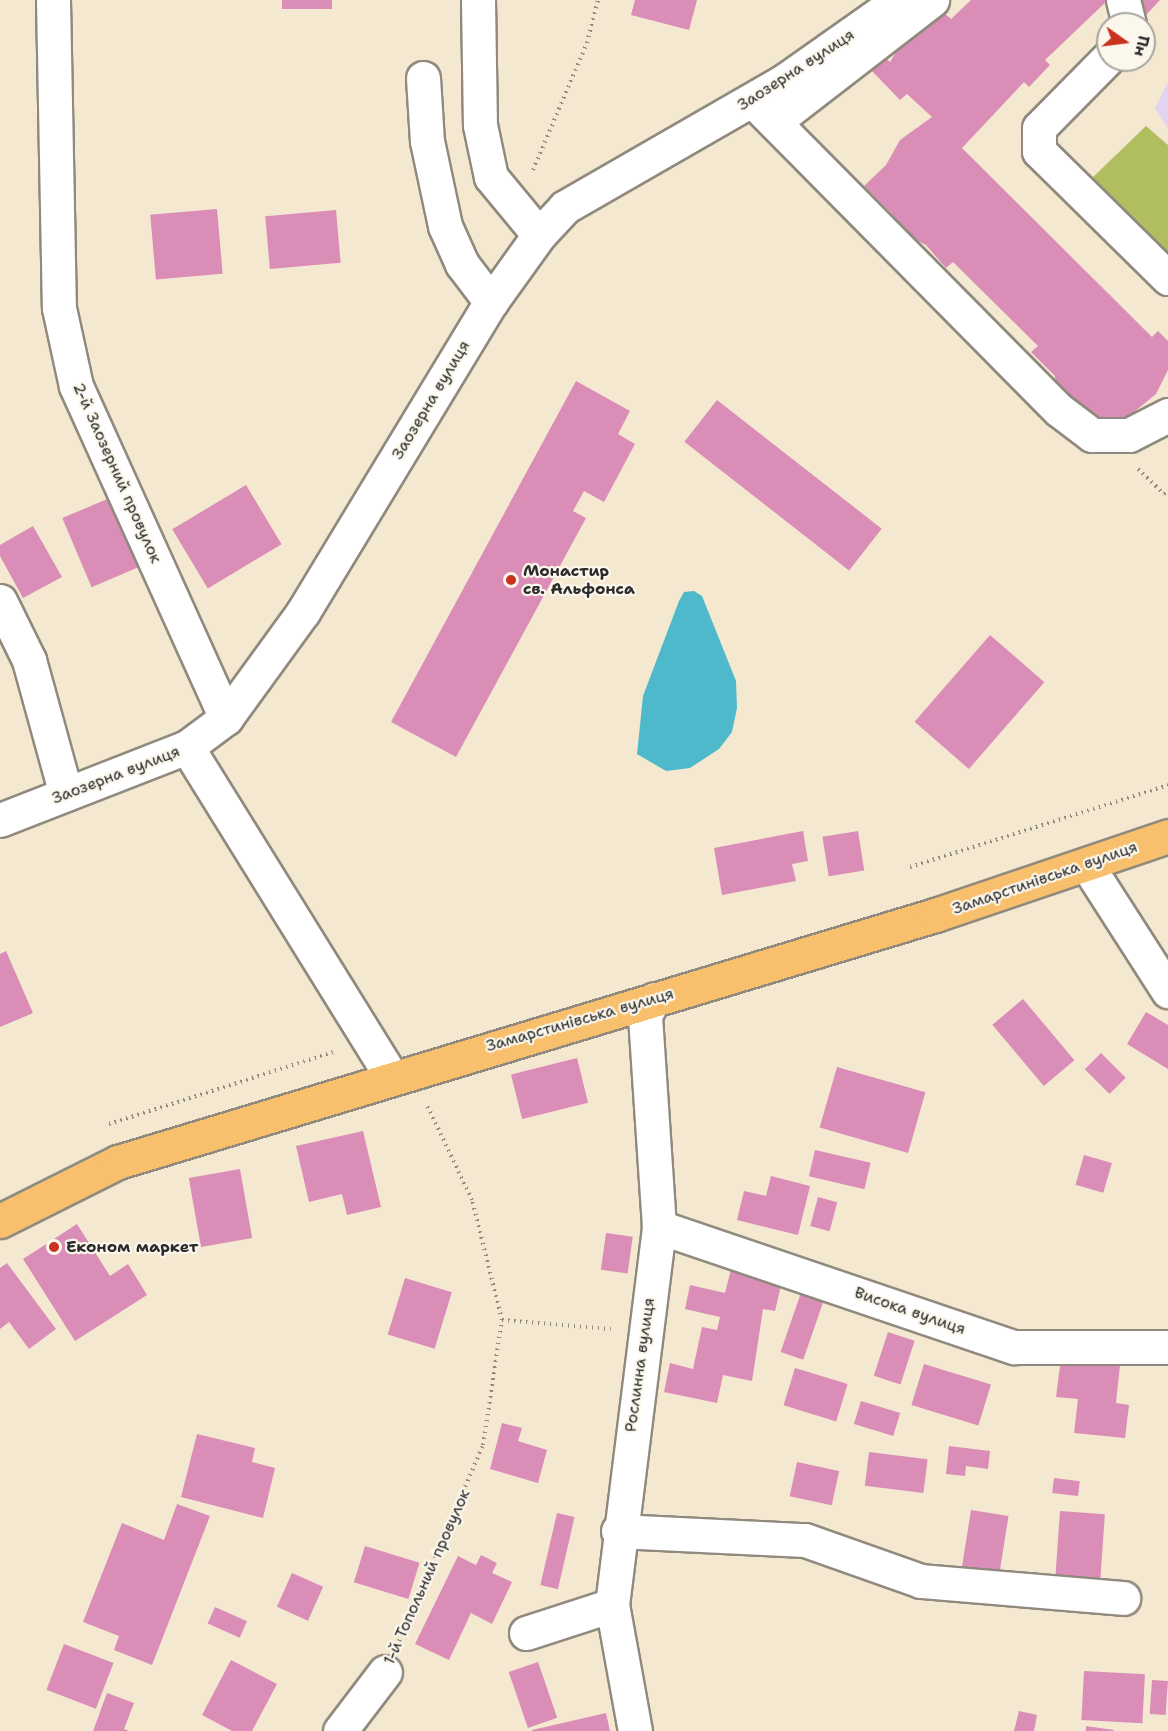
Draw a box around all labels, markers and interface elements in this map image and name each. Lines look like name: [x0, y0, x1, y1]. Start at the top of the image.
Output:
north arrow: [1096, 12, 1156, 72]
street label: Заозерна вулиця: [734, 25, 858, 115]
text: Пн: [1129, 33, 1155, 59]
street label: Заозерна вулиця: [388, 337, 474, 463]
street label: 2-й Заозерний провулок: [68, 380, 166, 566]
place label: Монастир св. Альфонса: [523, 561, 635, 599]
marker: Монастир св. Альфонса: [504, 573, 518, 587]
street label: Заозерна вулиця: [49, 742, 183, 808]
street label: Замарстинівська вулиця: [950, 837, 1140, 919]
street label: Замарстинівська вулиця: [484, 984, 676, 1056]
place label: Економ маркет: [66, 1237, 198, 1257]
marker: Економ маркет: [47, 1240, 61, 1254]
street label: Висока вулиця: [852, 1283, 968, 1339]
street label: Рослинна вулиця: [621, 1297, 659, 1433]
street label: 1-й Топольний провулок: [380, 1486, 474, 1668]

